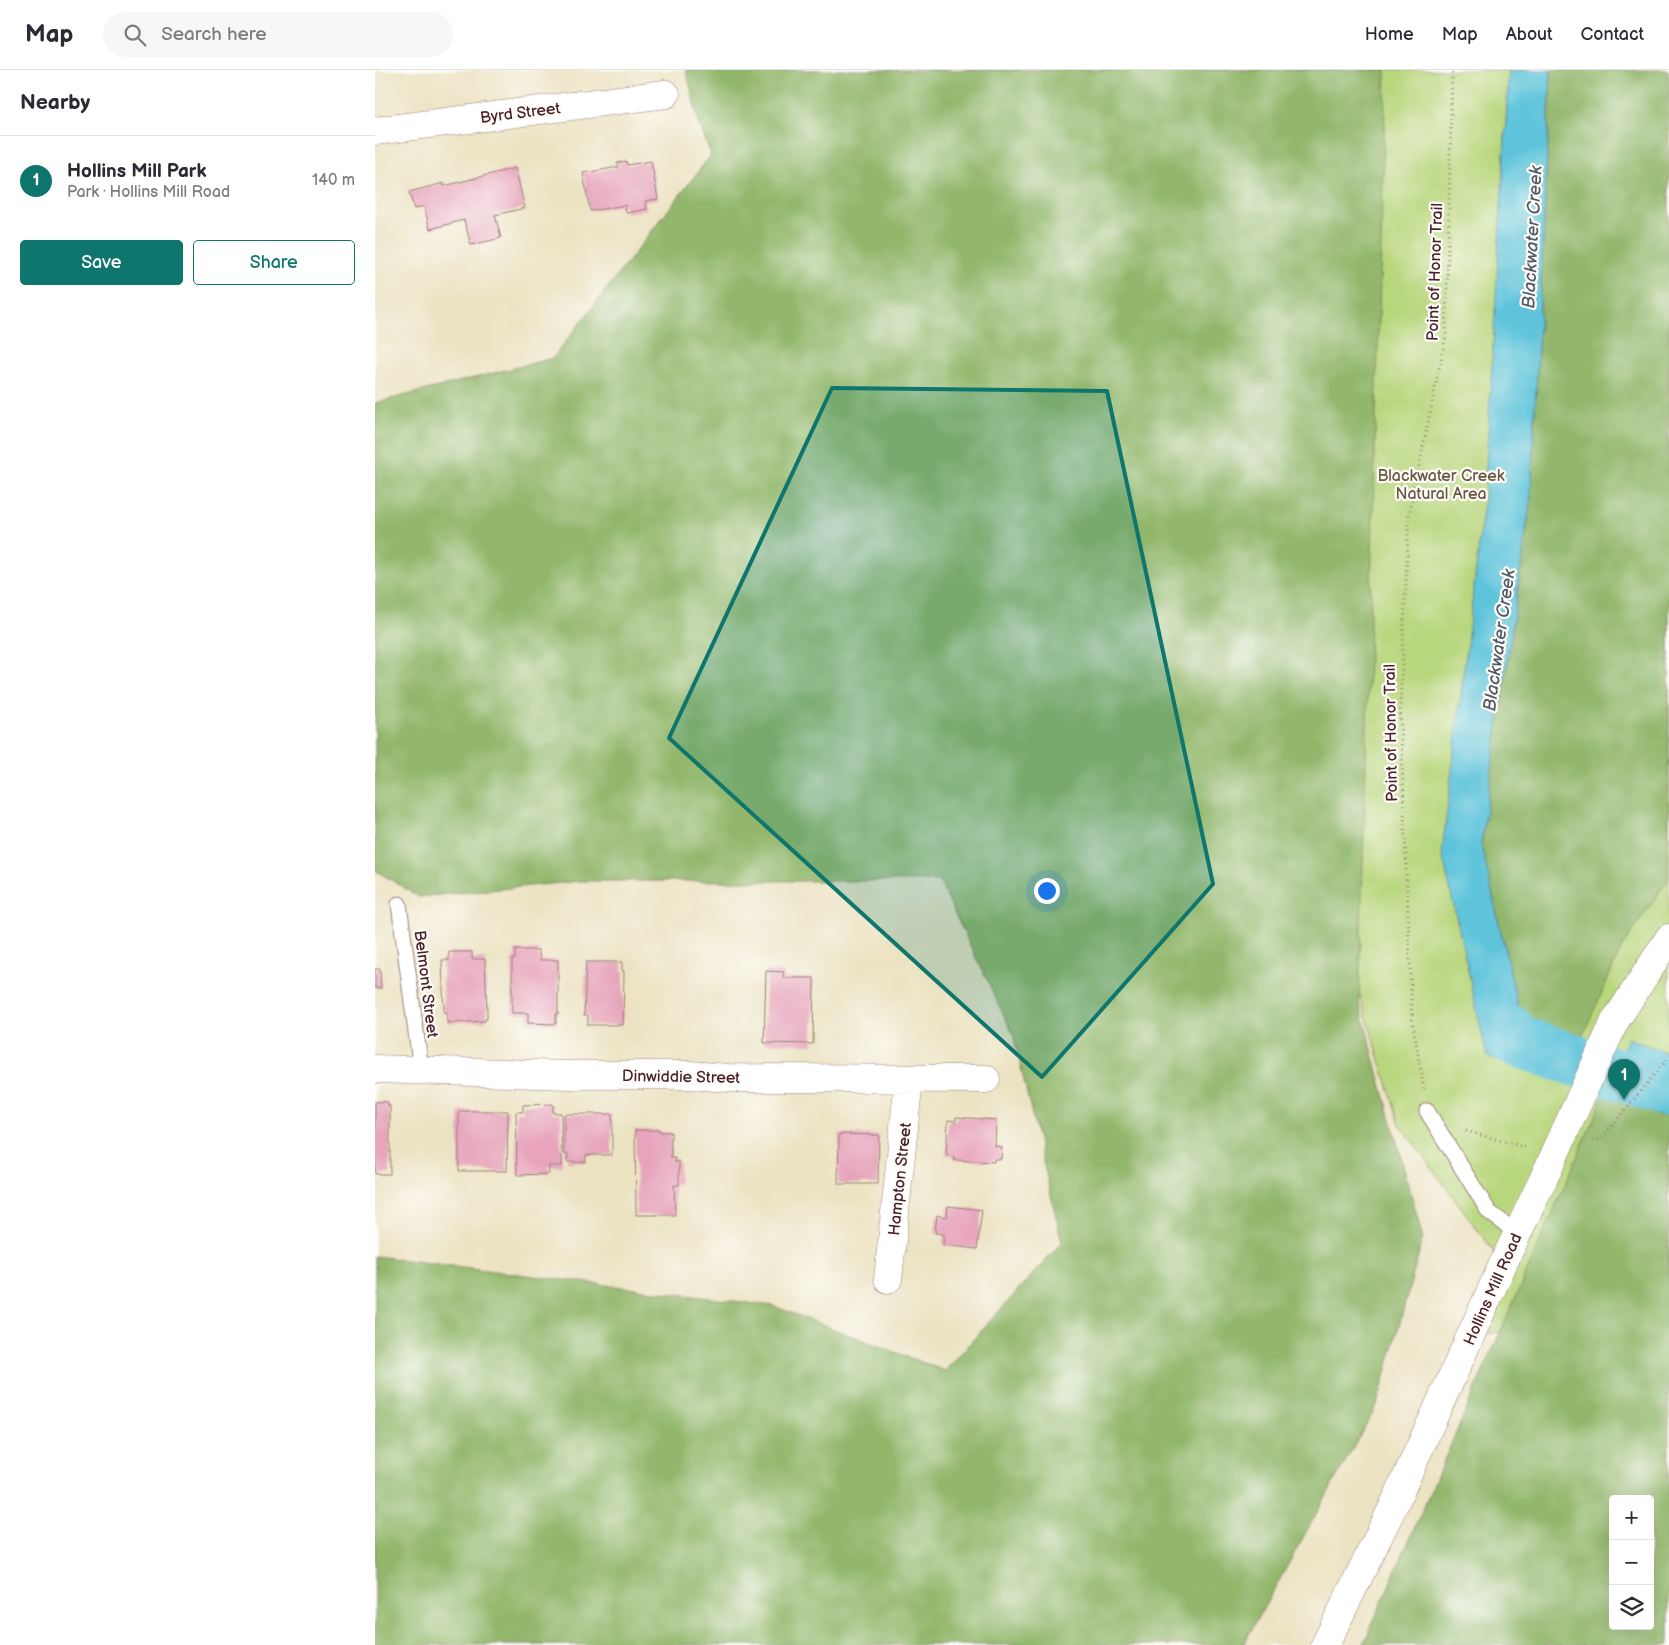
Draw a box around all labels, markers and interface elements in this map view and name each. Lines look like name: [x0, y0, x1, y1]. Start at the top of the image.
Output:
search box: [103, 12, 453, 57]
text: Map: [25, 20, 73, 49]
icon: search: [121, 21, 149, 49]
text: Search here: [161, 23, 267, 46]
text: Home: [1365, 24, 1414, 45]
text: Map: [1442, 24, 1478, 45]
text: About: [1506, 24, 1553, 45]
text: Contact: [1581, 24, 1644, 45]
text: Nearby: [20, 90, 90, 115]
street label: Byrd Street: [479, 99, 561, 128]
text: Hollins Mill Park: [67, 160, 206, 183]
water label: Blackwater Creek: [1518, 164, 1547, 309]
text: 1: [33, 171, 39, 190]
text: 140 m: [312, 171, 355, 190]
text: Park · Hollins Mill Road: [67, 183, 230, 202]
street label: Point of Honor Trail: [1424, 203, 1447, 341]
button: Save: [20, 240, 183, 285]
button: Share: [193, 240, 355, 285]
park label: Blackwater Creek Natural Area: [1377, 467, 1505, 504]
water label: Blackwater Creek: [1479, 567, 1520, 712]
street label: Point of Honor Trail: [1381, 664, 1402, 802]
your location: [1034, 878, 1060, 904]
street label: Belmont Street: [409, 929, 442, 1039]
pin: 1: [1608, 1059, 1640, 1100]
street label: Dinwiddie Street: [622, 1067, 740, 1088]
street label: Hampton Street: [885, 1122, 916, 1237]
street label: Hollins Mill Road: [1460, 1231, 1527, 1349]
map controls: [1609, 1495, 1654, 1630]
button: +: [1609, 1495, 1654, 1540]
button: −: [1609, 1540, 1654, 1585]
button: layers: [1609, 1585, 1654, 1630]

